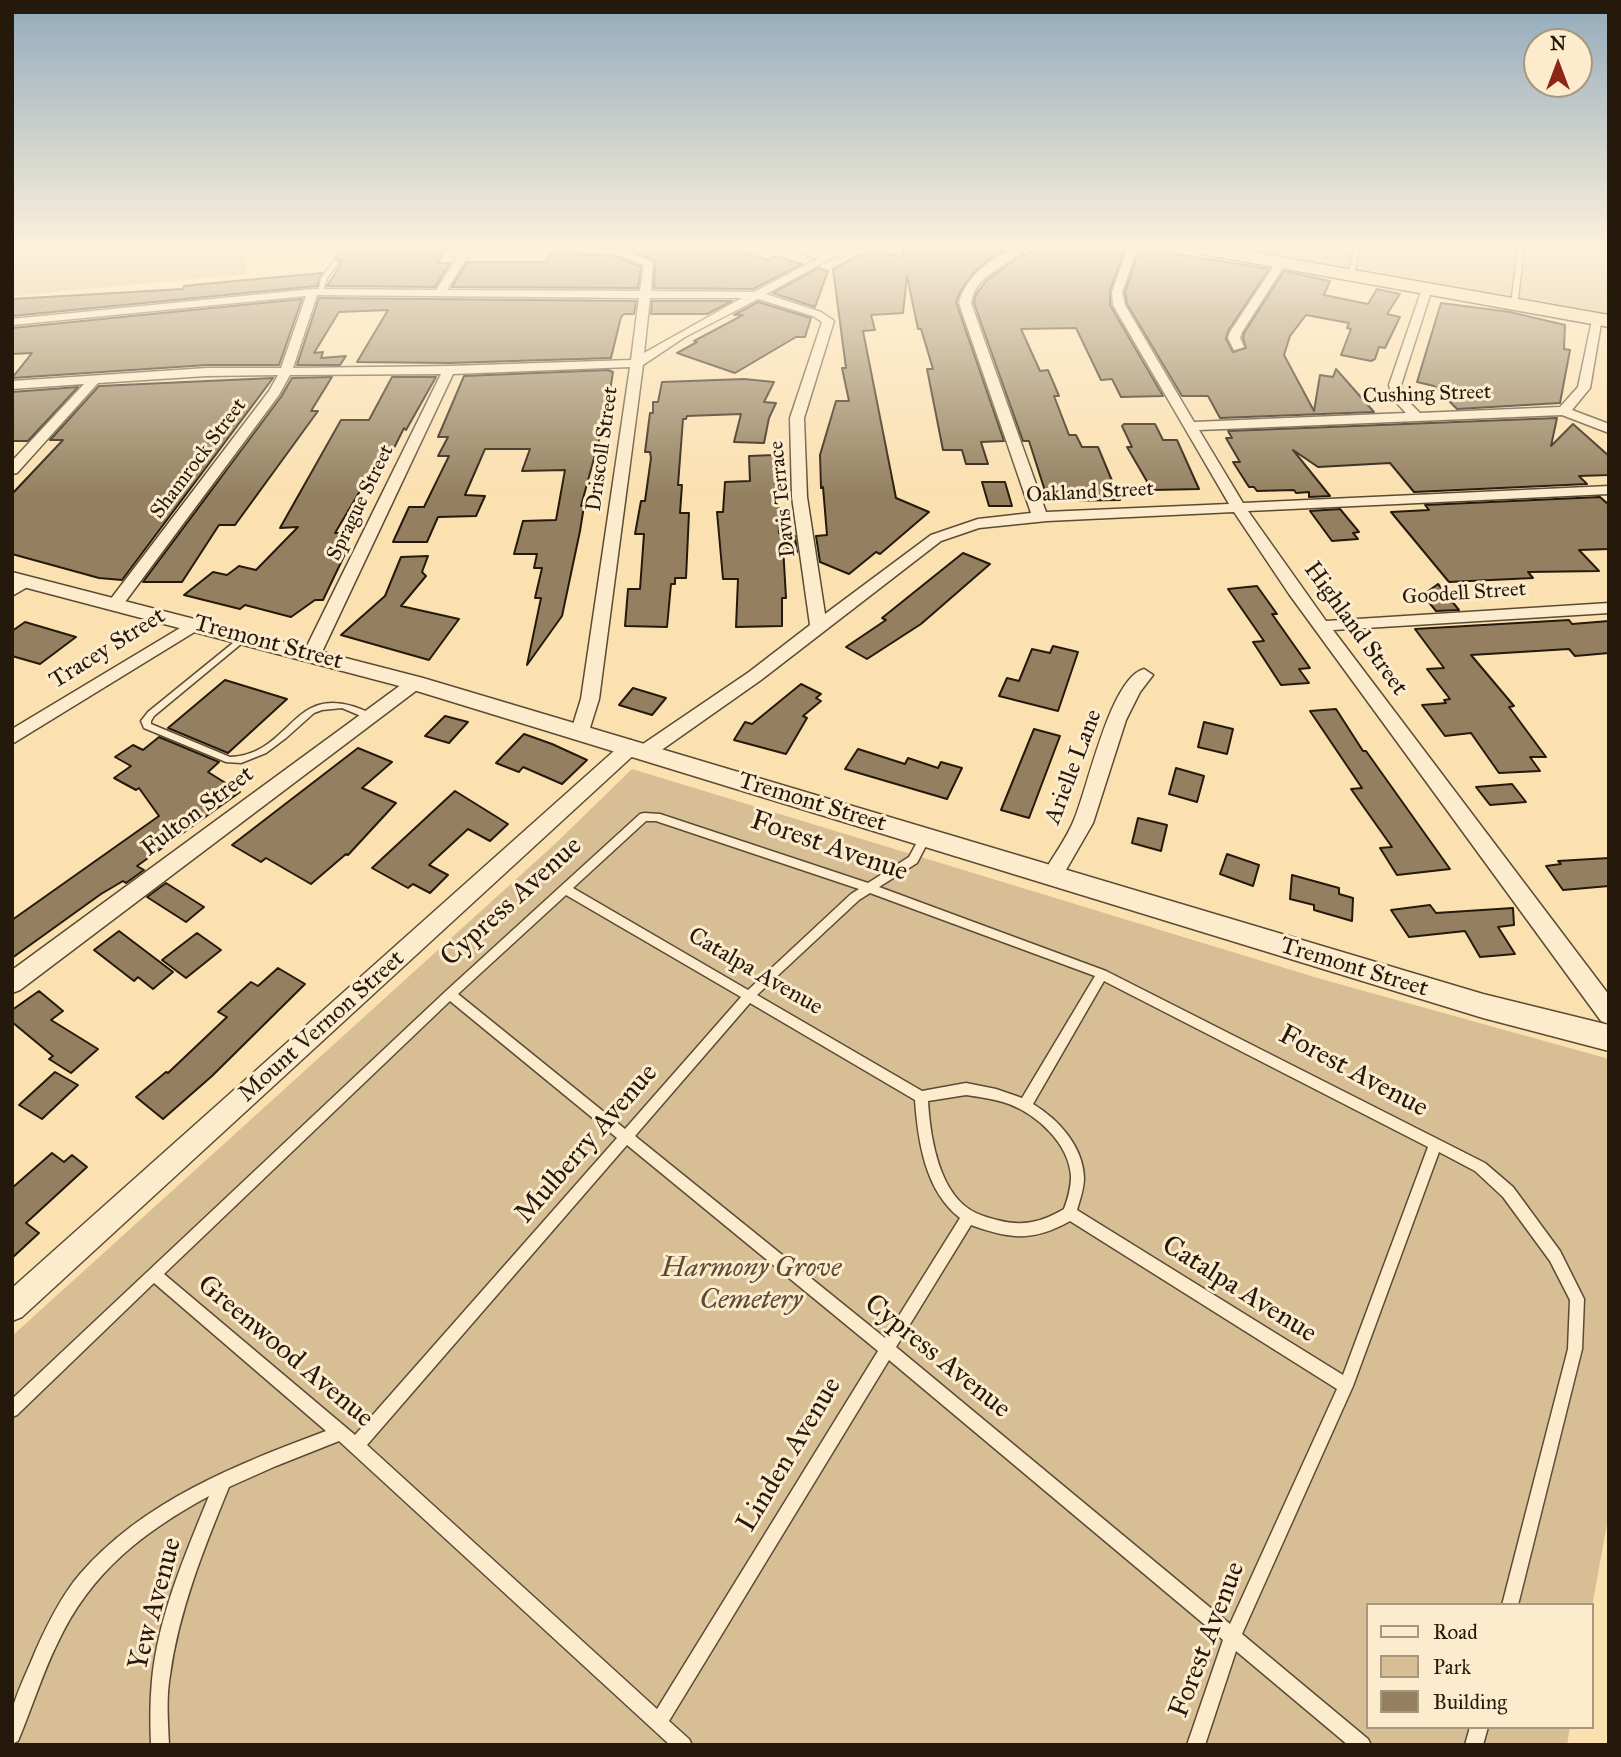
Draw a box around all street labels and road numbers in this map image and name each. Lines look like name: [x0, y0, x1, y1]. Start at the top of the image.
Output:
street label: Cushing Street: [1362, 380, 1492, 410]
street label: Driscoll Street: [582, 385, 624, 513]
street label: Shamrock Street: [146, 394, 252, 524]
street label: Davis Terrace: [764, 439, 802, 559]
street label: Sprague Street: [322, 441, 400, 565]
street label: Oakland Street: [1026, 477, 1154, 509]
street label: Highland Street: [1297, 556, 1413, 702]
street label: Goodell Street: [1401, 577, 1527, 611]
street label: Tracey Street: [45, 602, 171, 696]
street label: Tremont Street: [190, 609, 346, 677]
street label: Arielle Lane: [1039, 706, 1109, 828]
street label: Fulton Street: [136, 760, 260, 864]
street label: Tremont Street: [735, 767, 889, 839]
street label: Forest Avenue: [746, 804, 912, 890]
street label: Cypress Avenue: [434, 830, 590, 974]
street label: Catalpa Avenue: [682, 922, 828, 1022]
street label: Tremont Street: [1277, 932, 1431, 1004]
street label: Mount Vernon Street: [233, 945, 411, 1109]
street label: Forest Avenue: [1273, 1019, 1433, 1125]
street label: Mulberry Avenue: [509, 1057, 665, 1231]
street label: Catalpa Avenue: [1155, 1229, 1323, 1351]
street label: Greenwood Avenue: [190, 1268, 380, 1436]
street label: Cypress Avenue: [857, 1288, 1017, 1426]
street label: Linden Avenue: [731, 1372, 849, 1538]
street label: Yew Avenue: [122, 1534, 190, 1674]
street label: Forest Avenue: [1163, 1557, 1253, 1723]

